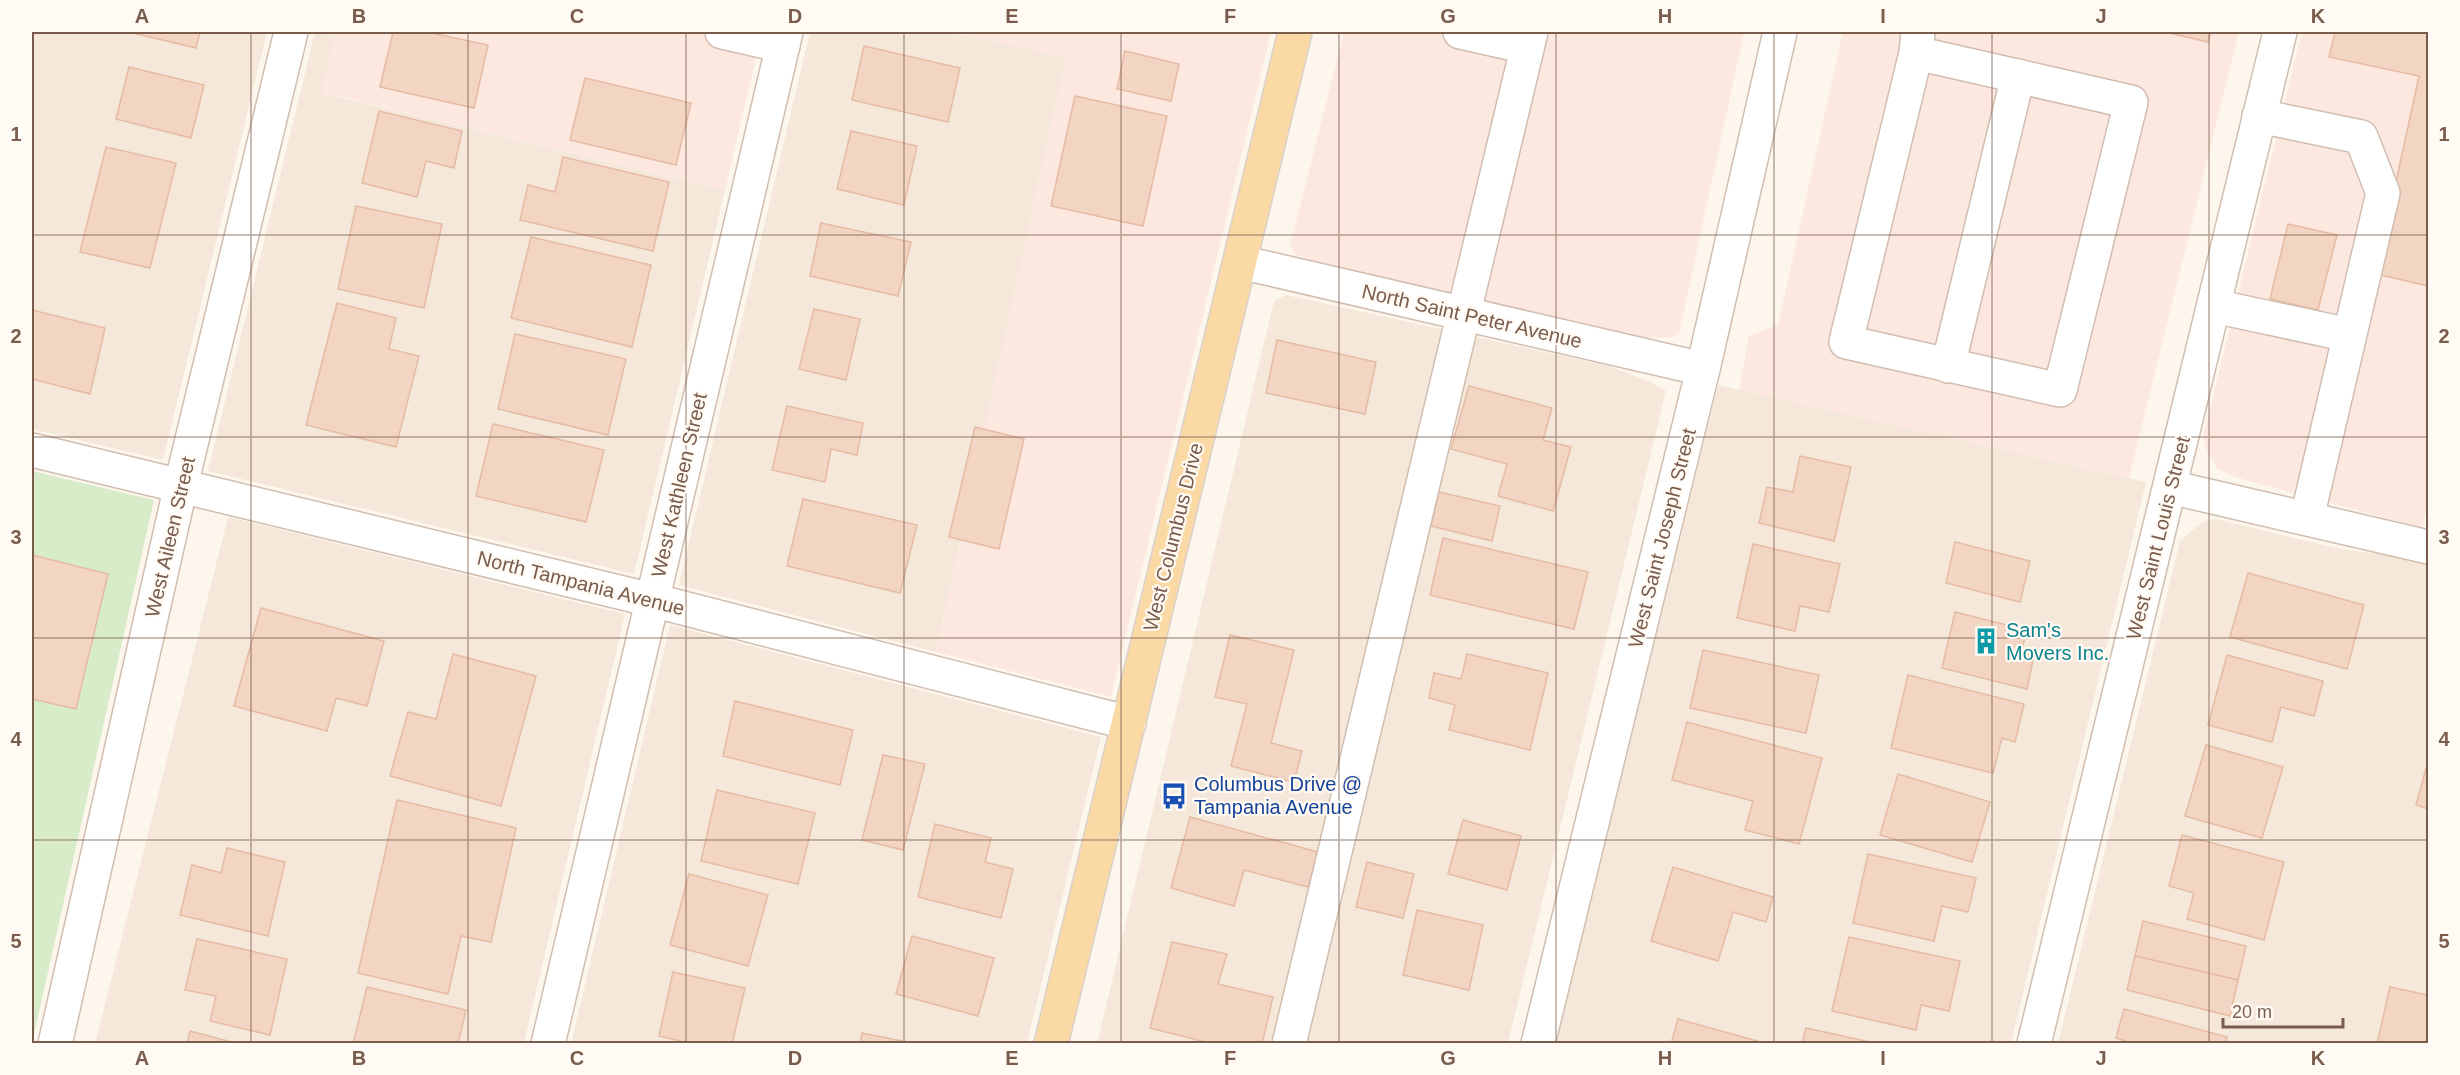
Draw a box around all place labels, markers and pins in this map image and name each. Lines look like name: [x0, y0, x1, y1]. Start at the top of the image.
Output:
place label: Sam's Movers Inc.: [2006, 619, 2109, 664]
building icon: Sam's Movers Inc.: [1971, 626, 2001, 656]
place label: Columbus Drive @ Tampania Avenue: [1194, 773, 1362, 818]
bus stop icon: Columbus Drive @ Tampania Avenue: [1159, 781, 1189, 811]

